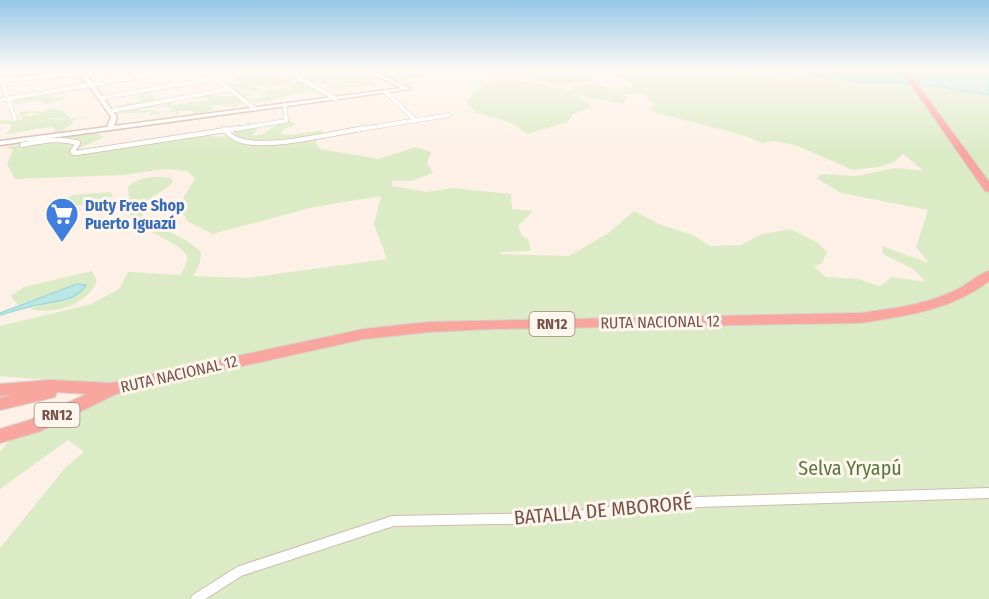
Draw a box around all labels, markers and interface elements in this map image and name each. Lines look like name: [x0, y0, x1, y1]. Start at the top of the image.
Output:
supermarket icon: Duty Free Shop Puerto Iguazú: [44, 196, 80, 243]
place label: Duty Free Shop Puerto Iguazú: [85, 196, 185, 233]
street label: RUTA NACIONAL 12: [600, 311, 720, 333]
road number: RN12: [530, 312, 574, 336]
street label: RUTA NACIONAL 12: [119, 351, 239, 397]
road number: RN12: [34, 403, 80, 427]
park label: Selva Yryapú: [798, 456, 902, 480]
street label: BATALLA DE MBORORÉ: [513, 490, 693, 530]

